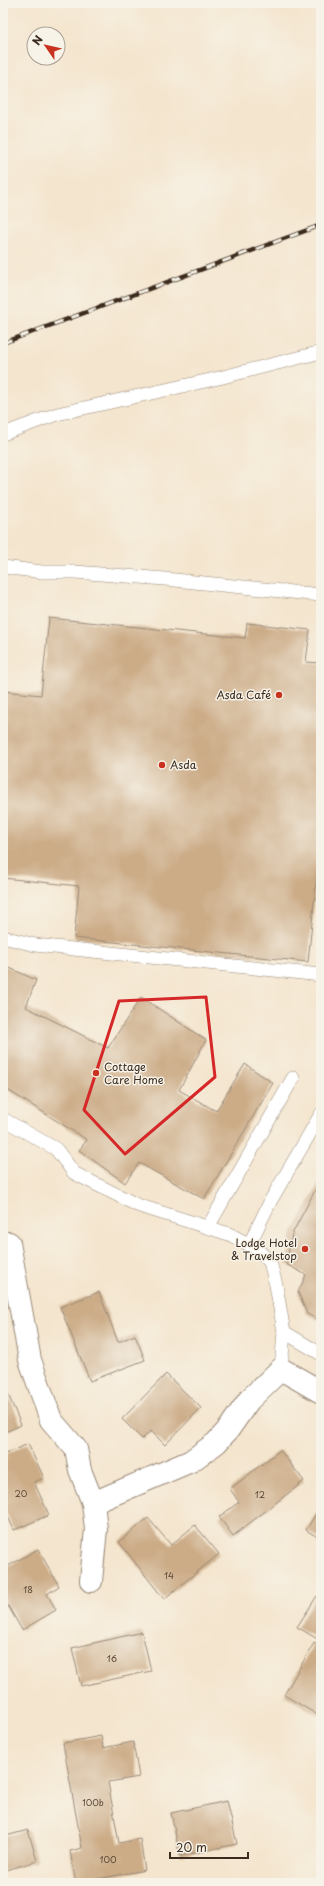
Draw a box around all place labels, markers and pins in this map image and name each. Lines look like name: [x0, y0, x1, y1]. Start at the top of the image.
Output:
place label: Asda Café: [216, 686, 271, 703]
marker: Asda Café: [274, 690, 284, 700]
place label: Asda: [170, 756, 197, 773]
marker: Asda: [157, 760, 167, 770]
place label: Cottage Care Home: [104, 1058, 164, 1088]
marker: Cottage Care Home: [91, 1068, 101, 1078]
place label: Lodge Hotel & Travelstop: [231, 1234, 297, 1264]
marker: Lodge Hotel & Travelstop: [300, 1244, 310, 1254]

